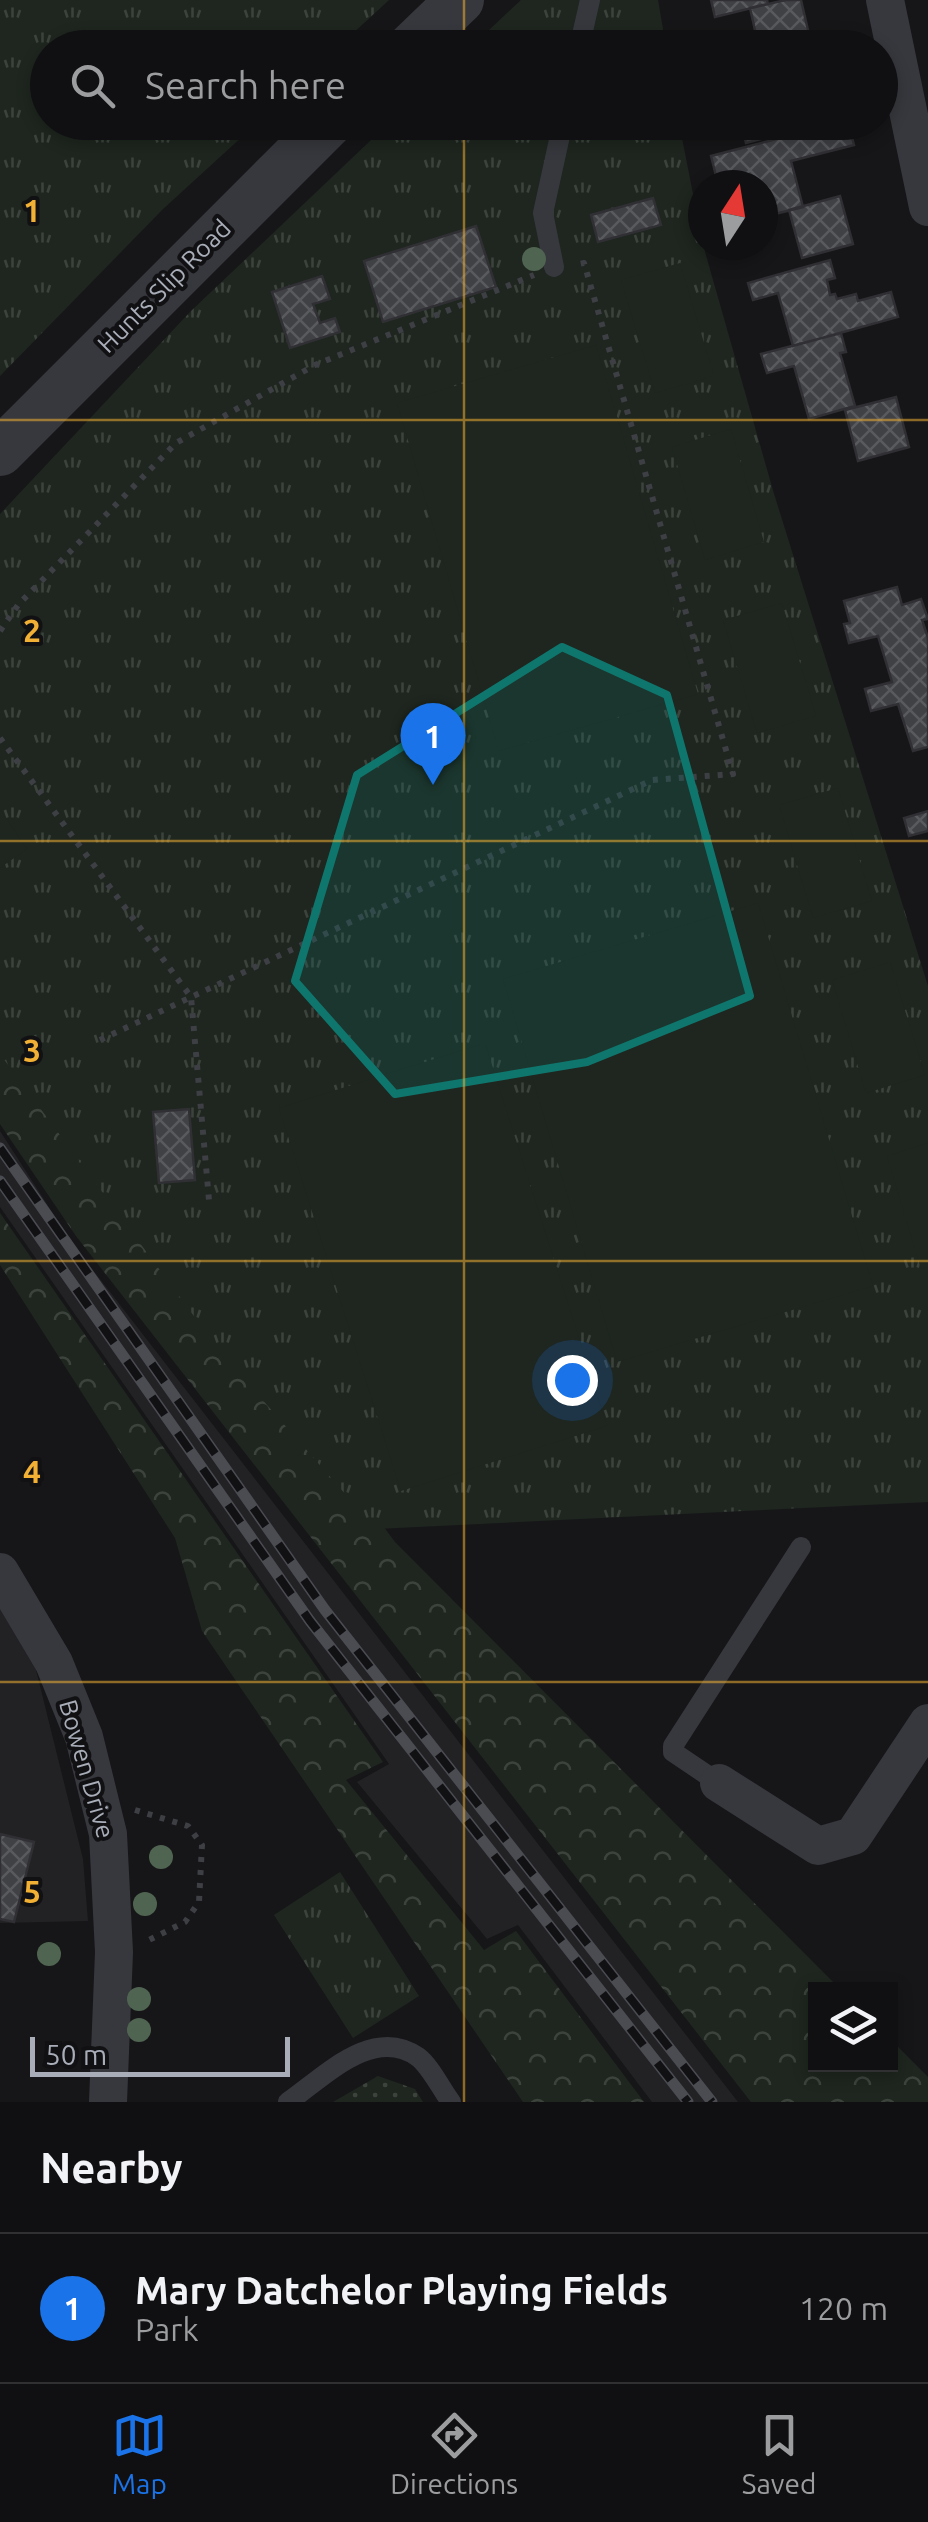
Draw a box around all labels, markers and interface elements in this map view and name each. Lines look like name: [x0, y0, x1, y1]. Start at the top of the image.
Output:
search box: [30, 30, 898, 140]
icon: search: [65, 58, 120, 113]
text: Search here: [145, 64, 346, 106]
north arrow: [688, 170, 778, 260]
text: 1: [23, 192, 41, 228]
street label: Hunts Slip Road: [92, 214, 236, 358]
text: 2: [23, 612, 41, 648]
pin: 1: [400, 702, 466, 785]
text: 3: [23, 1032, 41, 1068]
your location: [547, 1355, 598, 1406]
text: 4: [23, 1453, 41, 1489]
street label: Bowen Drive: [54, 1697, 120, 1841]
text: 5: [23, 1873, 41, 1909]
map controls: [808, 1982, 898, 2072]
button: layers: [808, 1982, 898, 2072]
scale bar: [30, 2032, 290, 2076]
text: 50 m: [45, 2039, 107, 2070]
text: Nearby: [40, 2144, 183, 2191]
text: Mary Datchelor Playing Fields: [135, 2269, 668, 2311]
text: 1: [63, 2290, 82, 2326]
text: 120 m: [799, 2290, 888, 2326]
text: Park: [135, 2311, 199, 2347]
tab: Map: [112, 2408, 167, 2499]
tab: Directions: [390, 2408, 518, 2499]
tab: Saved: [742, 2408, 816, 2499]

